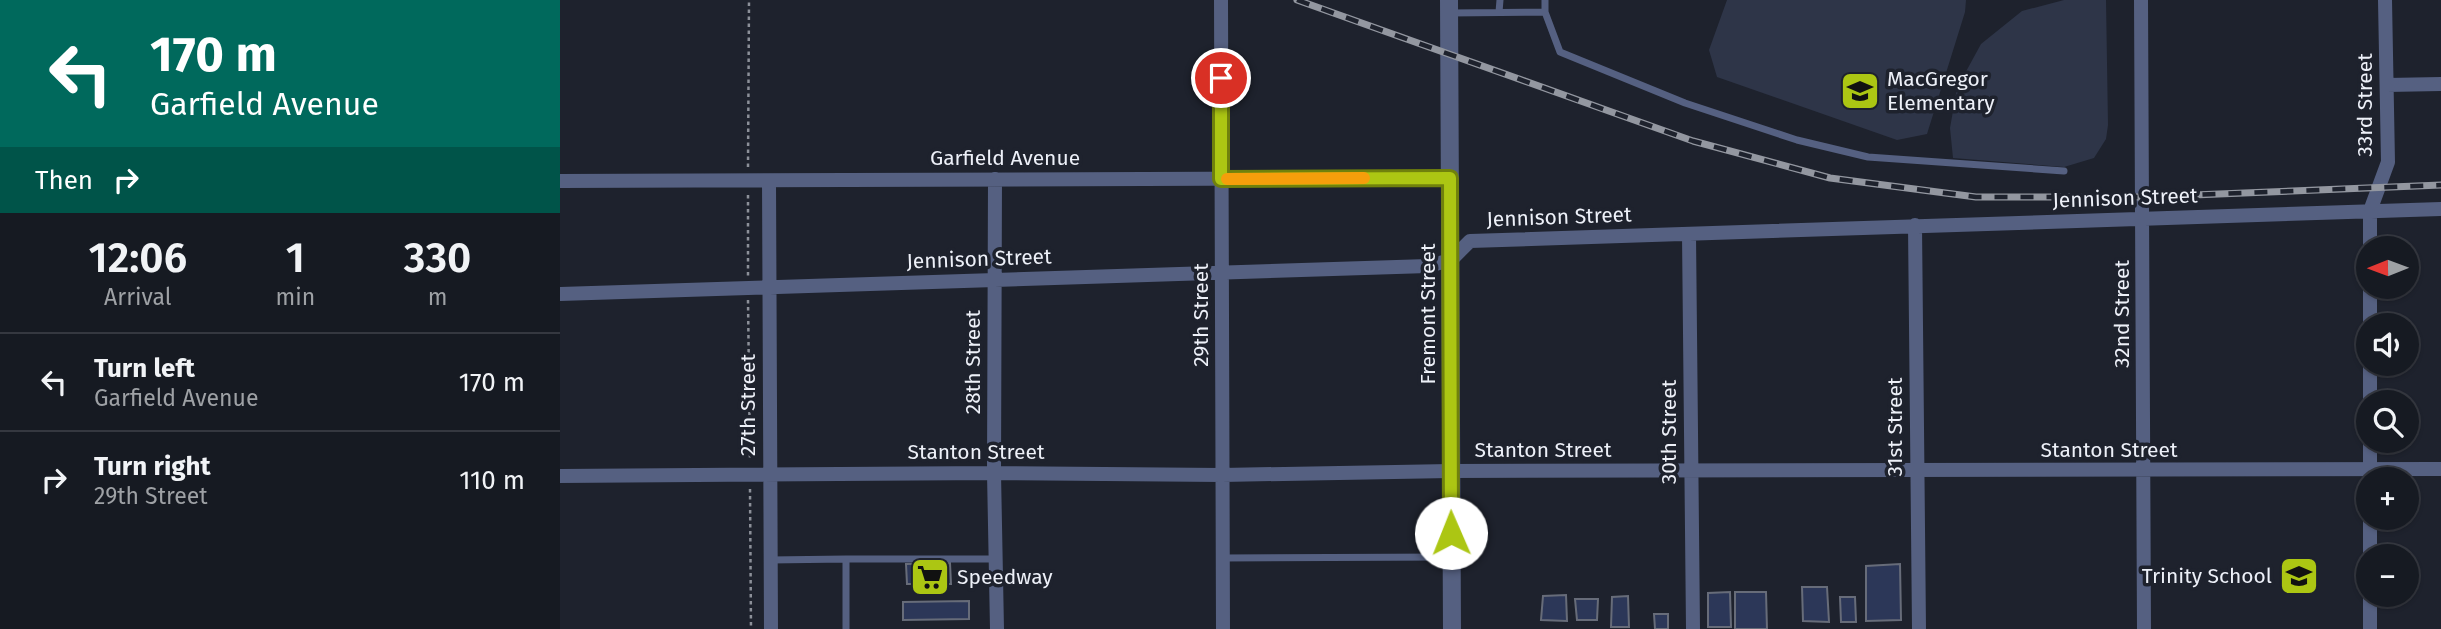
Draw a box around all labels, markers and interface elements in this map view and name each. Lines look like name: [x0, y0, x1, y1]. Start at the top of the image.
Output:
text: 170 m: [150, 25, 277, 84]
icon: left: [35, 28, 126, 119]
pin: [1191, 48, 1251, 108]
street label: 33rd Street: [2352, 53, 2378, 157]
icon: arrive: [1202, 59, 1240, 97]
place label: MacGregor Elementary: [1887, 66, 1995, 116]
school or university icon: MacGregor Elementary: [1839, 70, 1881, 112]
text: Garfield Avenue: [150, 85, 379, 123]
street label: Garfield Avenue: [930, 145, 1080, 171]
icon: right: [107, 161, 145, 199]
text: Then: [35, 165, 93, 196]
street label: Jennison Street: [2052, 182, 2198, 214]
street label: Jennison Street: [1486, 201, 1632, 233]
text: 12:06: [89, 233, 187, 283]
text: 1: [286, 233, 305, 283]
text: 330: [404, 233, 471, 283]
north arrow: [2356, 236, 2418, 299]
map controls: [2356, 236, 2419, 607]
street label: Jennison Street: [906, 243, 1052, 275]
street label: Fremont Street: [1415, 243, 1441, 385]
street label: 32nd Street: [2109, 260, 2135, 368]
street label: 29th Street: [1188, 263, 1214, 367]
text: Arrival: [104, 283, 171, 311]
text: min: [276, 283, 315, 311]
text: m: [428, 283, 447, 311]
street label: 28th Street: [960, 309, 986, 414]
button: sound: [2356, 313, 2419, 376]
text: Turn left: [94, 353, 195, 384]
street label: 27th Street: [735, 354, 761, 456]
icon: left: [35, 363, 73, 401]
text: 170 m: [459, 367, 525, 398]
street label: 31st Street: [1882, 377, 1908, 476]
street label: 30th Street: [1656, 379, 1682, 484]
text: Garfield Avenue: [94, 384, 258, 412]
button: search: [2356, 390, 2419, 453]
street label: Stanton Street: [1475, 437, 1612, 463]
street label: Stanton Street: [2041, 437, 2178, 463]
street label: Stanton Street: [908, 439, 1045, 465]
text: Turn right: [94, 451, 211, 482]
icon: right: [35, 461, 73, 499]
text: 110 m: [459, 465, 525, 496]
button: +: [2356, 467, 2419, 530]
text: 29th Street: [94, 482, 208, 510]
position arrow: [1414, 496, 1488, 570]
button: −: [2356, 544, 2419, 607]
school or university icon: Trinity School: [2278, 555, 2320, 597]
supermarket icon: Speedway: [909, 556, 951, 598]
place label: Trinity School: [2142, 563, 2272, 589]
place label: Speedway: [957, 564, 1053, 590]

